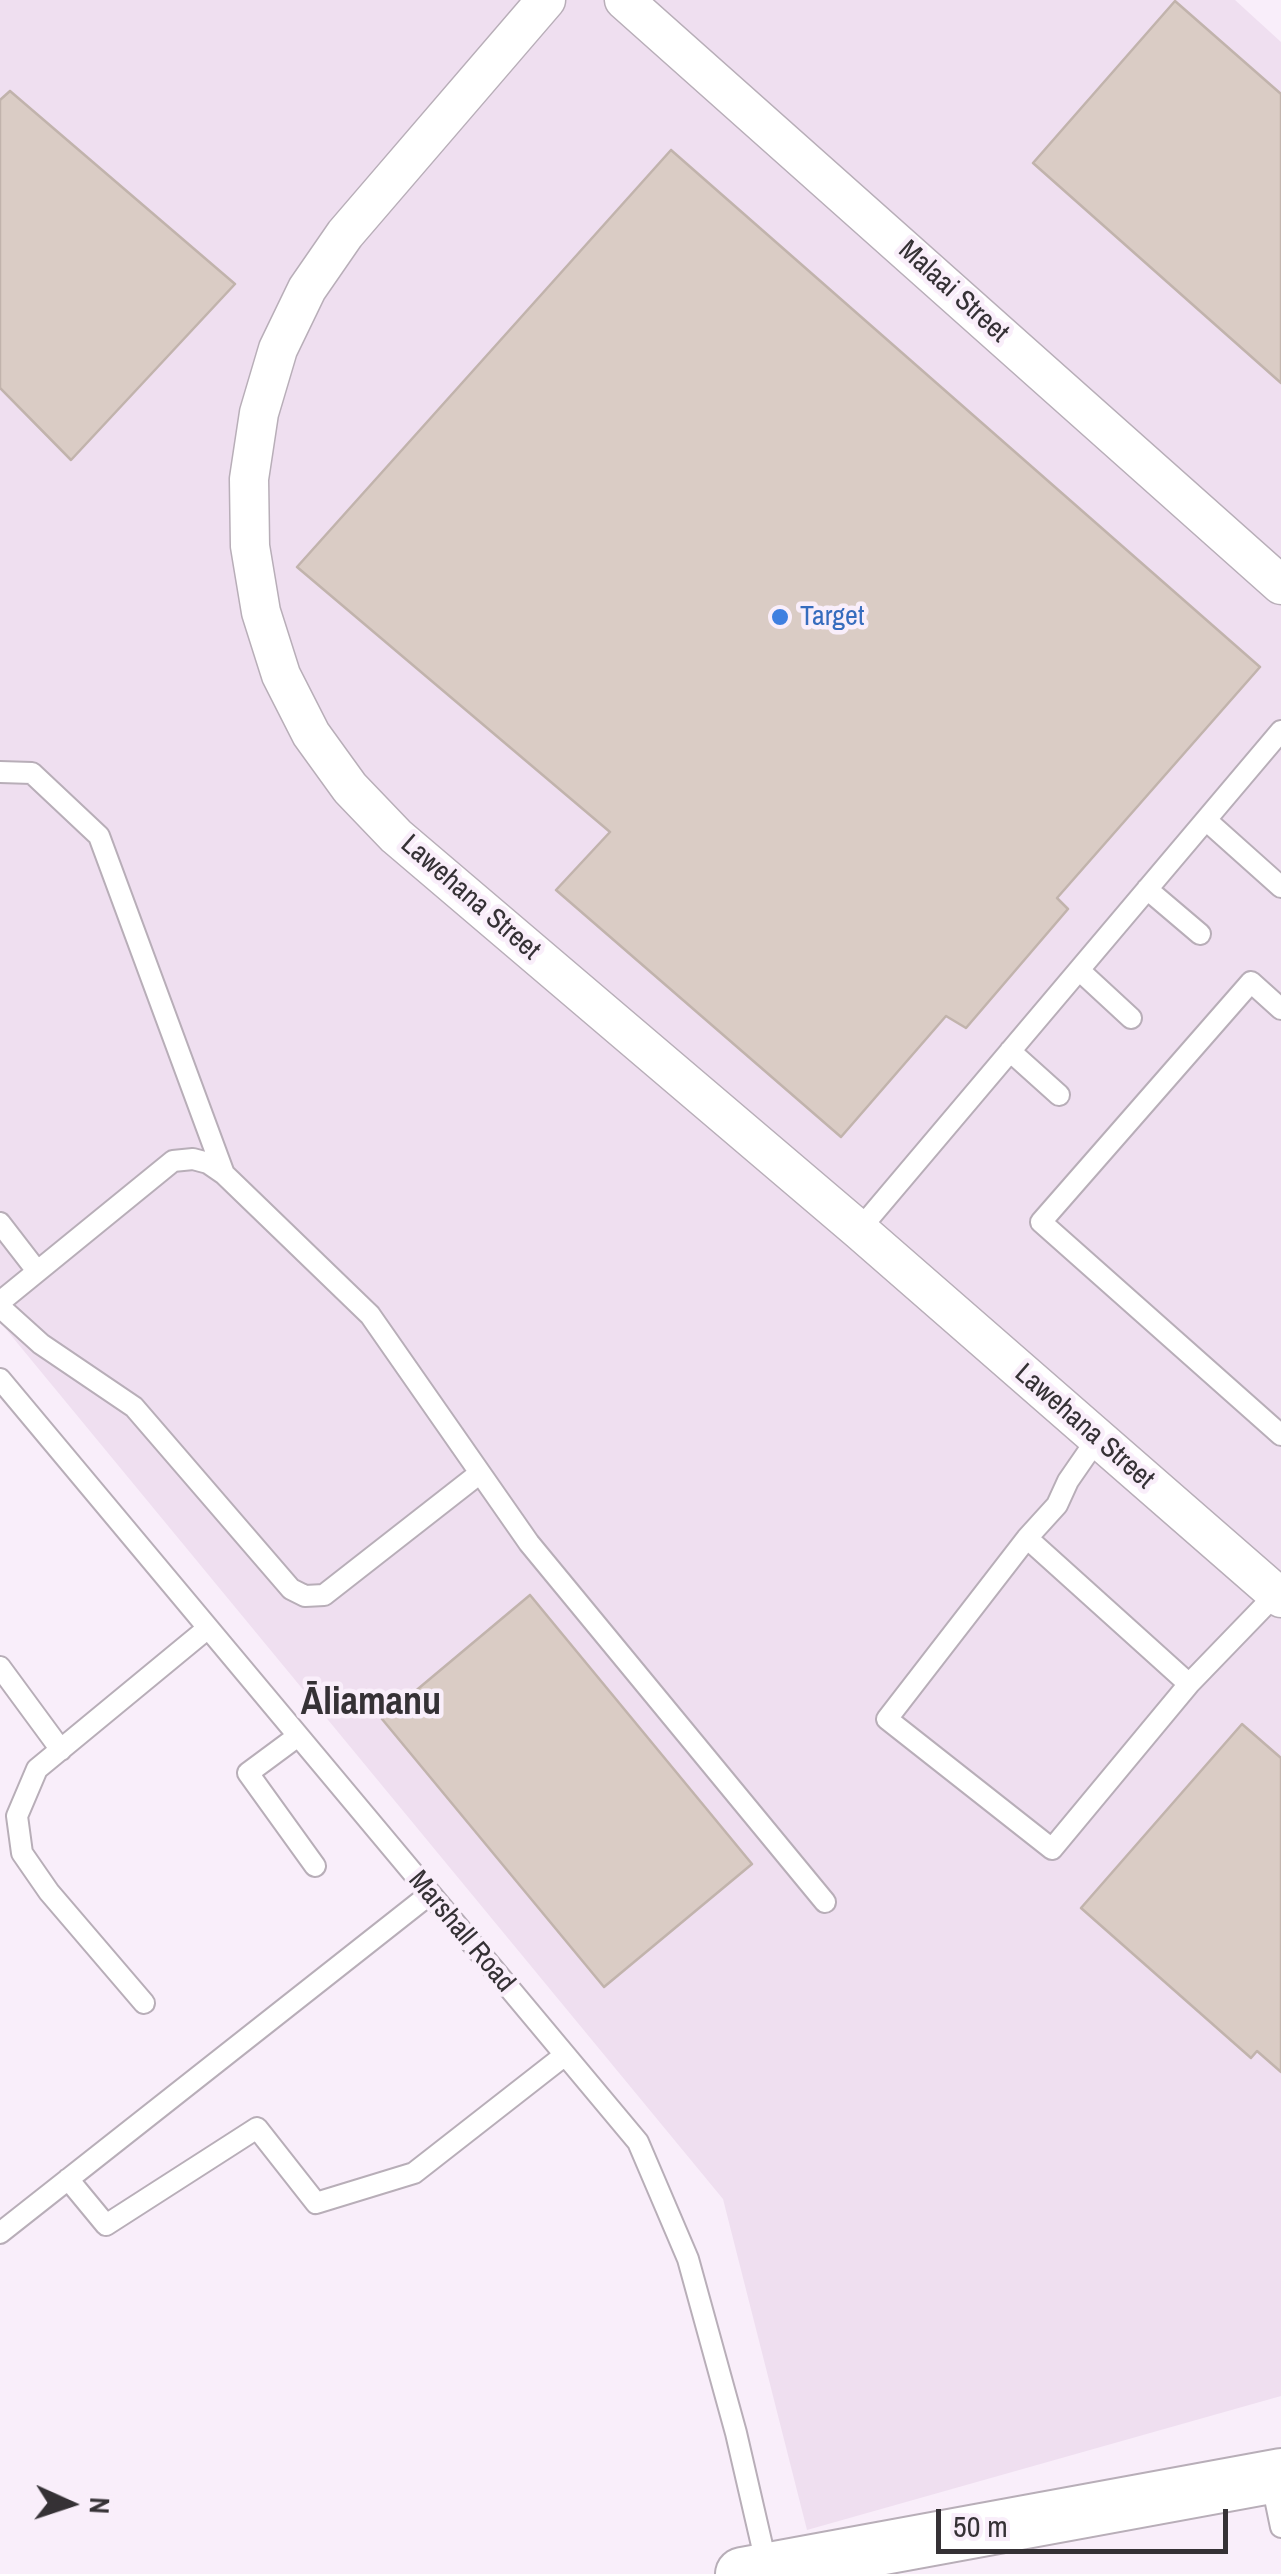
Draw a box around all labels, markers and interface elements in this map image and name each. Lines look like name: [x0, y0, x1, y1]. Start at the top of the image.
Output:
street label: Malaai Street: [891, 234, 1015, 350]
place label: Target: [800, 600, 864, 634]
marker: Target: [769, 606, 791, 628]
street label: Lawehana Street: [393, 828, 547, 968]
street label: Lawehana Street: [1007, 1357, 1161, 1497]
district label: Āliamanu: [301, 1681, 441, 1727]
street label: Marshall Road: [401, 1865, 521, 1999]
north arrow: [20, 2454, 120, 2554]
scale bar: [941, 2489, 1234, 2551]
text: N: [81, 2496, 119, 2515]
text: 50 m: [953, 2506, 1008, 2546]

